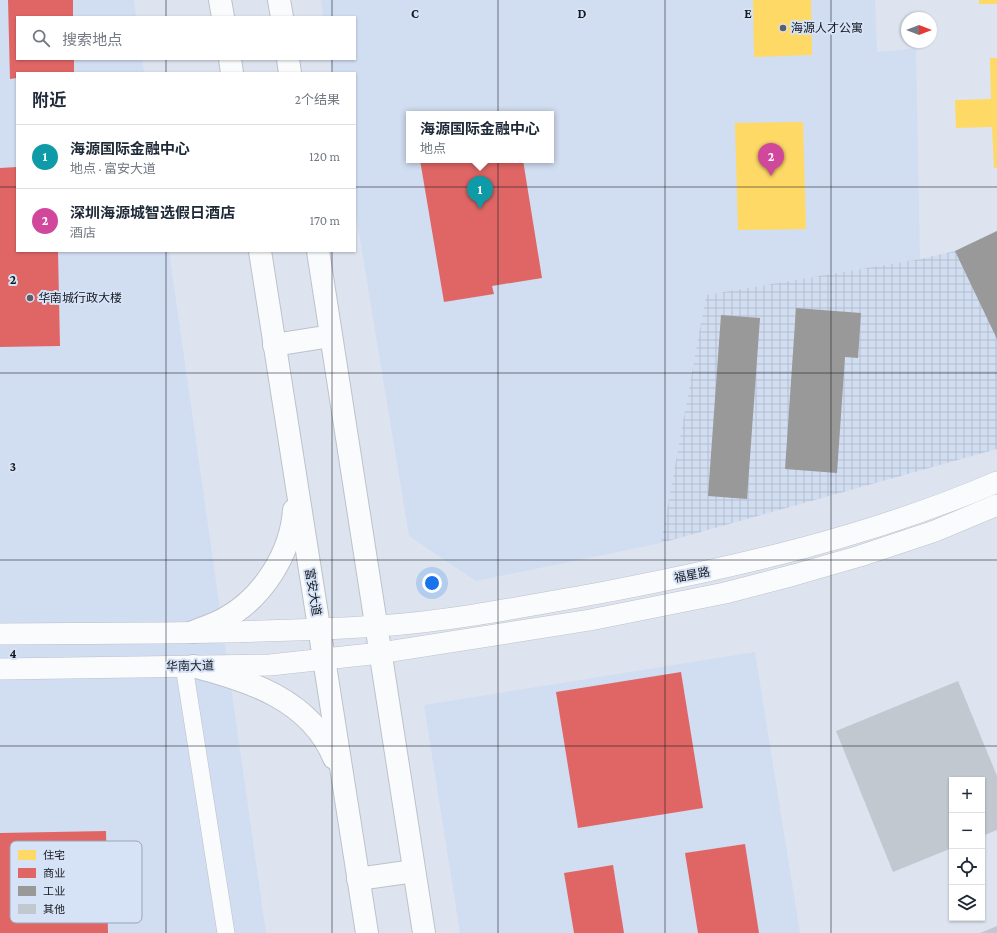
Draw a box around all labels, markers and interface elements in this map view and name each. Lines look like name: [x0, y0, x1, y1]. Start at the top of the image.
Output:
text: C: [411, 6, 419, 21]
text: D: [578, 6, 587, 21]
text: E: [744, 6, 752, 21]
north arrow: [901, 12, 937, 48]
search box: [16, 16, 356, 60]
place label: 海源人才公寓: [791, 21, 863, 35]
marker: 海源人才公寓: [778, 23, 788, 33]
icon: search: [30, 27, 52, 49]
text: 搜索地点: [62, 32, 122, 48]
text: 附近: [32, 91, 66, 110]
text: 2个结果: [295, 92, 340, 107]
popup: [406, 111, 554, 163]
text: 海源国际金融中心: [420, 121, 540, 137]
text: 海源国际金融中心: [70, 141, 190, 157]
text: 地点: [420, 141, 446, 156]
pin: 2: [758, 143, 784, 176]
text: 1: [43, 149, 47, 164]
text: 120 m: [309, 149, 340, 164]
text: 地点 · 富安大道: [70, 161, 156, 176]
pin: 1: [467, 176, 493, 209]
text: 深圳海源城智选假日酒店: [70, 205, 235, 221]
text: 2: [42, 213, 48, 228]
text: 170 m: [310, 213, 340, 228]
text: 酒店: [70, 225, 96, 240]
text: 2: [10, 272, 17, 287]
place label: 华南城行政大楼: [38, 291, 122, 305]
marker: 华南城行政大楼: [25, 293, 35, 303]
text: 3: [10, 459, 16, 474]
street label: 福星路: [673, 565, 711, 585]
street label: 富安大道: [302, 567, 324, 617]
your location: [422, 573, 442, 593]
text: 4: [9, 646, 17, 661]
street label: 华南大道: [166, 659, 214, 673]
map controls: [949, 777, 985, 921]
button: +: [949, 777, 985, 813]
button: −: [949, 813, 985, 849]
legend: [10, 841, 142, 923]
text: 住宅: [43, 849, 65, 861]
button: locate: [949, 849, 985, 885]
text: 商业: [43, 867, 65, 879]
text: 工业: [43, 885, 65, 897]
button: layers: [949, 885, 985, 921]
text: 其他: [43, 903, 65, 915]

